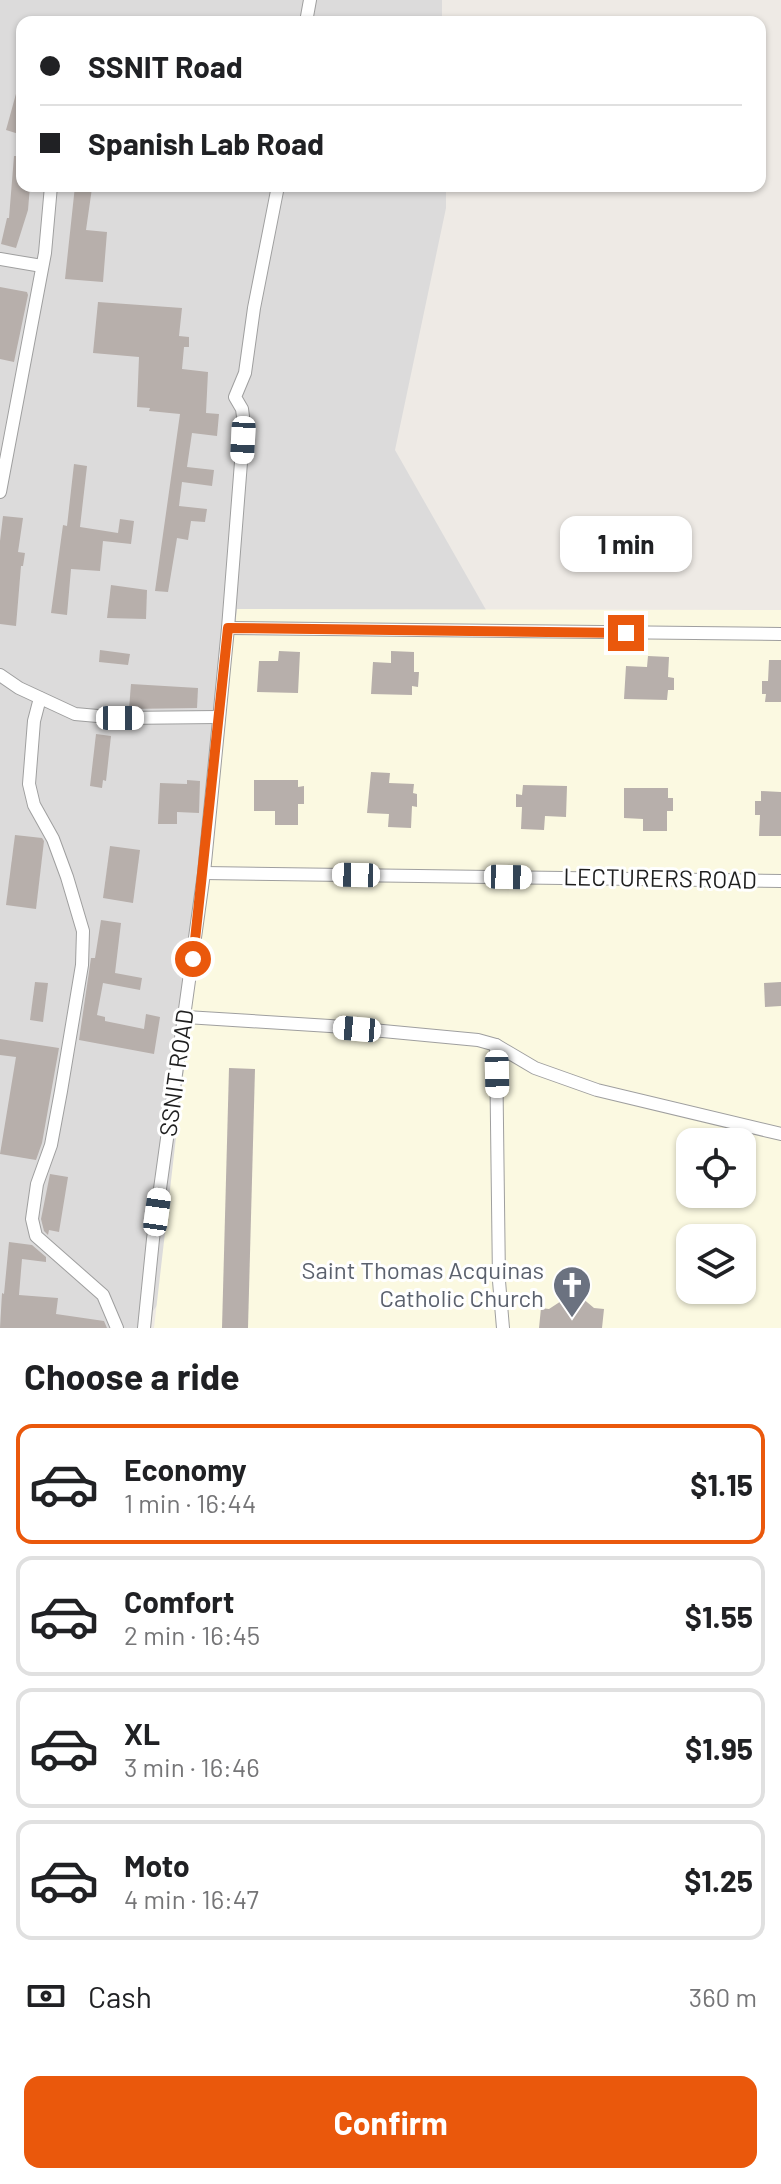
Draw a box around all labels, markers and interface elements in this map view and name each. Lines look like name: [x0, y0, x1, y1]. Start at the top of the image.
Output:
text: SSNIT Road: [88, 48, 243, 84]
text: Spanish Lab Road: [88, 125, 324, 161]
car: [230, 415, 256, 465]
callout: 1 min: [560, 517, 692, 573]
text: 1 min: [598, 528, 654, 559]
route end: [608, 615, 644, 651]
car: [96, 706, 144, 730]
street label: LECTURERS ROAD: [563, 861, 757, 894]
car: [332, 863, 380, 887]
car: [484, 865, 532, 889]
route start: [175, 941, 211, 977]
street label: SSNIT ROAD: [152, 1007, 199, 1138]
car: [332, 1015, 382, 1043]
car: [485, 1050, 509, 1098]
map controls: [676, 1128, 756, 1304]
button: locate: [676, 1128, 756, 1208]
car: [142, 1187, 172, 1237]
button: layers: [676, 1224, 756, 1304]
place label: Saint Thomas Acquinas Catholic Church: [302, 1255, 544, 1312]
church icon: Saint Thomas Acquinas Catholic Church: [551, 1264, 593, 1319]
text: Choose a ride: [24, 1354, 240, 1397]
icon: car: [28, 1448, 100, 1520]
text: Economy: [124, 1451, 247, 1487]
text: $1.15: [690, 1466, 753, 1502]
text: 1 min · 16:44: [124, 1487, 256, 1518]
icon: car: [28, 1580, 100, 1652]
text: Comfort: [124, 1583, 234, 1619]
text: $1.55: [685, 1598, 753, 1634]
text: 2 min · 16:45: [124, 1619, 260, 1650]
icon: car: [28, 1712, 100, 1784]
text: XL: [124, 1715, 160, 1751]
text: $1.95: [685, 1730, 753, 1766]
text: 3 min · 16:46: [124, 1751, 260, 1782]
icon: car: [28, 1844, 100, 1916]
text: Moto: [124, 1847, 190, 1883]
text: $1.25: [684, 1862, 753, 1898]
text: 4 min · 16:47: [124, 1883, 259, 1914]
icon: cash: [24, 1974, 68, 2018]
text: Cash: [88, 1978, 152, 2014]
text: 360 m: [689, 1981, 757, 2012]
button: Confirm: [24, 2076, 757, 2168]

